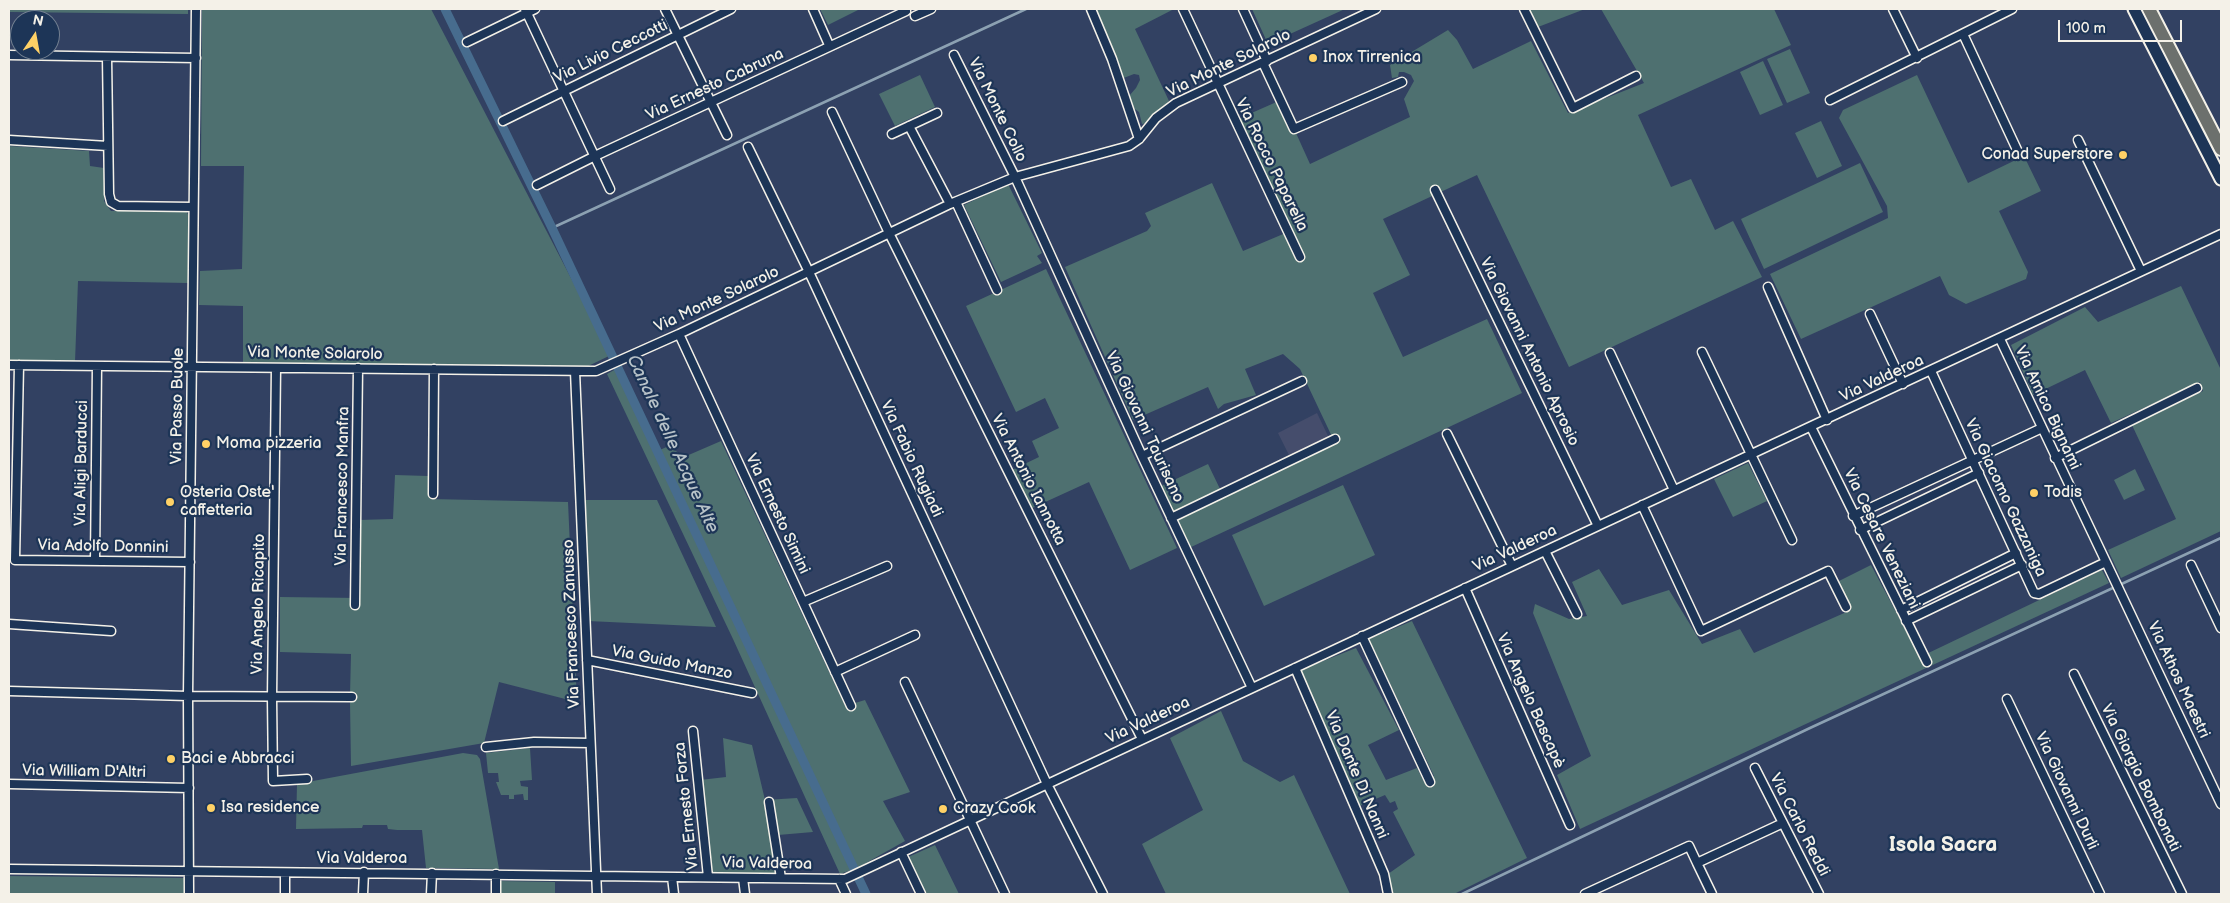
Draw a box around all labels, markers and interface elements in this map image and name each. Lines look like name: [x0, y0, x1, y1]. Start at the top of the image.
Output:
north arrow: [10, 10, 60, 60]
scale bar: [2060, 10, 2184, 42]
text: N: [31, 11, 45, 30]
street label: Via Livio Ceccotti: [551, 16, 671, 88]
text: 100 m: [2066, 19, 2106, 38]
street label: Via Monte Solarolo: [1164, 26, 1294, 102]
street label: Via Ernesto Cabruna: [643, 45, 787, 125]
place label: Inox Tirrenica: [1323, 48, 1421, 68]
marker: Inox Tirrenica: [1307, 52, 1319, 64]
street label: Via Monte Collo: [963, 55, 1031, 165]
street label: Via Rocco Paparella: [1230, 95, 1312, 235]
place label: Conad Superstore: [1981, 145, 2113, 165]
marker: Conad Superstore: [2117, 149, 2129, 161]
street label: Via Giovanni Antonio Aprosio: [1475, 255, 1583, 449]
street label: Via Monte Solarolo: [652, 263, 782, 337]
street label: Via Monte Solarolo: [247, 343, 383, 365]
street label: Via Amico Bignami: [2010, 343, 2084, 473]
street label: Via Passo Buole: [167, 348, 189, 464]
street label: Via Giovanni Taurisano: [1100, 348, 1188, 506]
water label: Canale delle Acque Alte: [621, 351, 723, 537]
street label: Via Valderoa: [1837, 351, 1927, 407]
street label: Via Fabio Rugiadi: [876, 398, 946, 520]
street label: Via Aligi Barducci: [71, 400, 93, 526]
street label: Via Francesco Manfra: [332, 406, 354, 566]
street label: Via Antonio Iannotta: [987, 411, 1069, 549]
street label: Via Giacomo Gazzaniga: [1960, 416, 2050, 580]
place label: Moma pizzeria: [216, 434, 322, 454]
marker: Moma pizzeria: [200, 438, 212, 450]
street label: Via Ernesto Simini: [741, 451, 813, 577]
street label: Via Cesare Veneziani: [1839, 466, 1923, 612]
place label: Osteria Oste' caffetteria: [180, 483, 275, 521]
place label: Todis: [2044, 483, 2082, 503]
marker: Todis: [2028, 487, 2040, 499]
marker: Osteria Oste' caffetteria: [164, 496, 176, 508]
street label: Via Valderoa: [1470, 521, 1560, 577]
street label: Via Angelo Ricapito: [248, 534, 270, 674]
street label: Via Adolfo Donnini: [37, 536, 169, 558]
street label: Via Francesco Zanusso: [559, 539, 585, 709]
street label: Via Athos Maestri: [2143, 619, 2213, 741]
street label: Via Angelo Bascapè: [1492, 630, 1568, 772]
street label: Via Guido Manzo: [610, 642, 734, 684]
street label: Via Valderoa: [1103, 693, 1193, 749]
street label: Via Giorgio Bombonati: [2096, 701, 2184, 855]
street label: Via Dante Di Nanni: [1320, 708, 1392, 842]
street label: Via Giovanni Durli: [2030, 729, 2102, 853]
street label: Via Ernesto Forza: [671, 741, 703, 871]
place label: Baci e Abbracci: [181, 749, 294, 769]
marker: Baci e Abbracci: [165, 753, 177, 765]
street label: Via William D'Altri: [22, 761, 146, 783]
street label: Via Carlo Reddi: [1765, 770, 1833, 880]
place label: Isa residence: [221, 798, 320, 818]
place label: Crazy Cook: [953, 799, 1035, 819]
marker: Isa residence: [205, 802, 217, 814]
marker: Crazy Cook: [937, 803, 949, 815]
district label: Isola Sacra: [1889, 833, 1997, 859]
street label: Via Valderoa: [317, 849, 407, 869]
street label: Via Valderoa: [722, 854, 812, 874]

